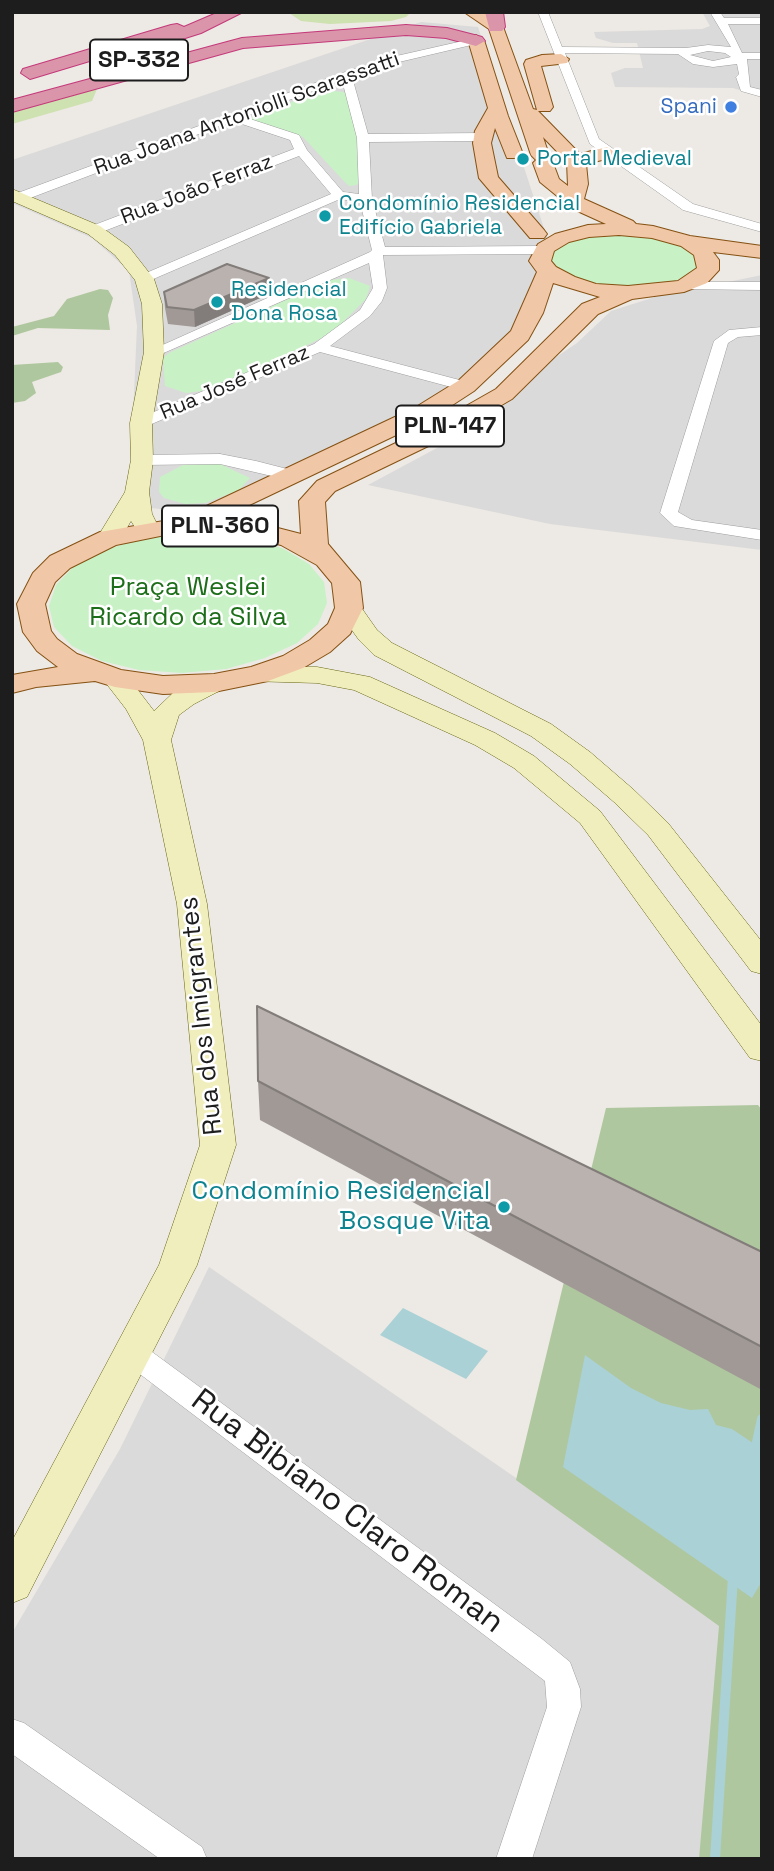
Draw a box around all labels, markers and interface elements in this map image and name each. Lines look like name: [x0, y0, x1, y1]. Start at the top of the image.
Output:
road number: SP-332: [90, 40, 188, 80]
street label: Rua Joana Antoniolli Scarassatti: [91, 47, 403, 181]
place label: Spani: [661, 94, 717, 120]
marker: Spani: [723, 99, 739, 115]
place label: Portal Medieval: [537, 146, 692, 172]
street label: Rua João Ferraz: [117, 149, 277, 231]
marker: Portal Medieval: [515, 151, 531, 167]
place label: Condomínio Residencial Edifício Gabriela: [339, 191, 580, 241]
marker: Condomínio Residencial Edifício Gabriela: [317, 208, 333, 224]
place label: Residencial Dona Rosa: [231, 277, 347, 327]
marker: Residencial Dona Rosa: [209, 294, 225, 310]
street label: Rua José Ferraz: [157, 340, 313, 426]
road number: PLN-147: [396, 405, 504, 446]
road number: PLN-360: [162, 505, 278, 546]
park label: Praça Weslei Ricardo da Silva: [89, 572, 287, 634]
street label: Rua dos Imigrantes: [174, 895, 230, 1137]
place label: Condomínio Residencial Bosque Vita: [192, 1176, 490, 1238]
marker: Condomínio Residencial Bosque Vita: [496, 1199, 512, 1215]
street label: Rua Bibiano Claro Roman: [183, 1382, 511, 1642]

